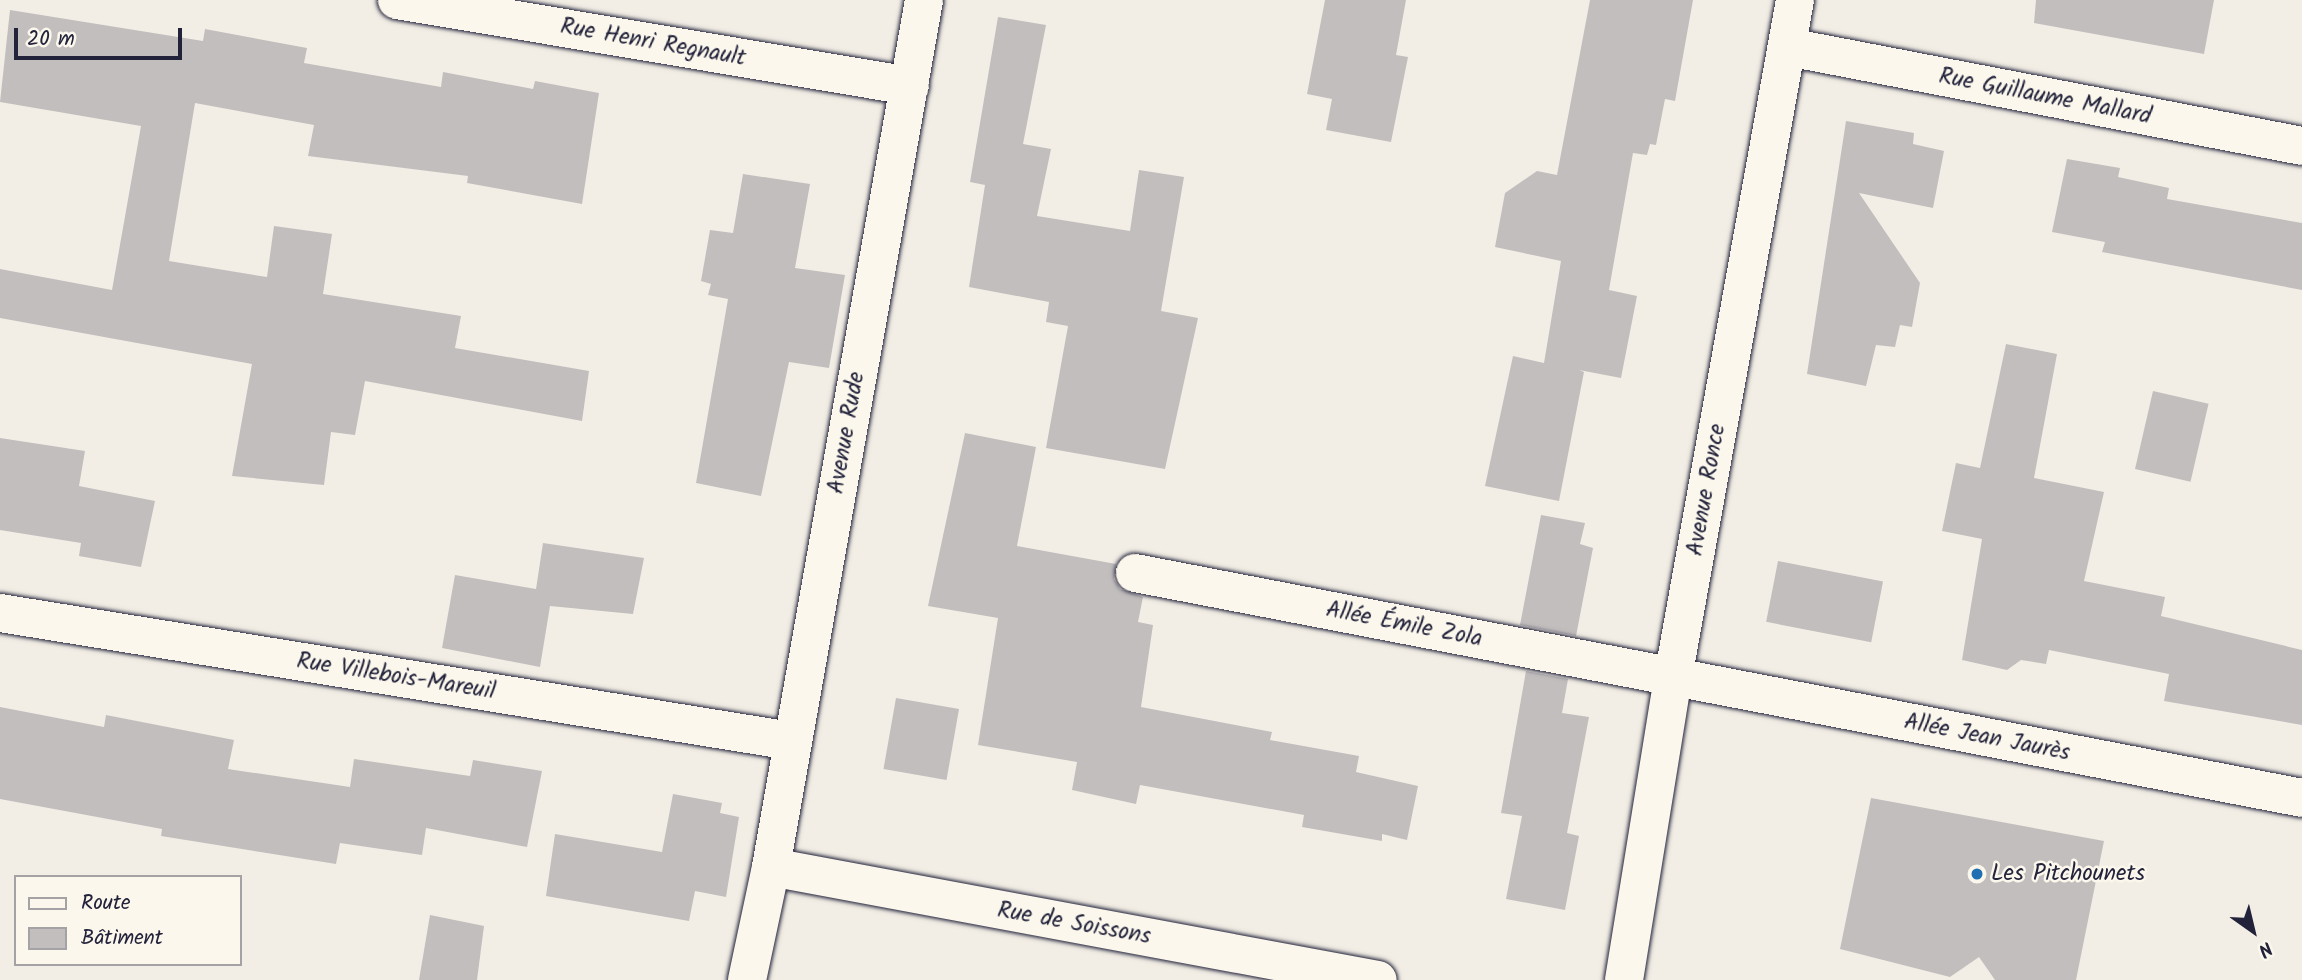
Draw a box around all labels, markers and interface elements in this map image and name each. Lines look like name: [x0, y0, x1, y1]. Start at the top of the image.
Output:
street label: Rue Henri Regnault: [558, 13, 748, 73]
scale bar: [18, 14, 186, 58]
text: 20 m: [27, 23, 75, 56]
street label: Rue Guillaume Mallard: [1936, 63, 2154, 131]
street label: Avenue Rude: [823, 370, 871, 496]
street label: Avenue Ronce: [1682, 422, 1732, 558]
street label: Allée Émile Zola: [1324, 596, 1484, 654]
street label: Rue Villebois-Mareuil: [295, 648, 497, 706]
street label: Allée Jean Jaurès: [1902, 708, 2072, 768]
place label: Les Pitchounets: [1991, 860, 2145, 888]
marker: Les Pitchounets: [1969, 866, 1985, 882]
legend: [14, 875, 242, 966]
text: Route: [81, 887, 130, 920]
north arrow: [2218, 896, 2288, 966]
street label: Rue de Soissons: [995, 897, 1153, 951]
text: Bâtiment: [81, 922, 163, 955]
text: N: [2251, 933, 2278, 964]

